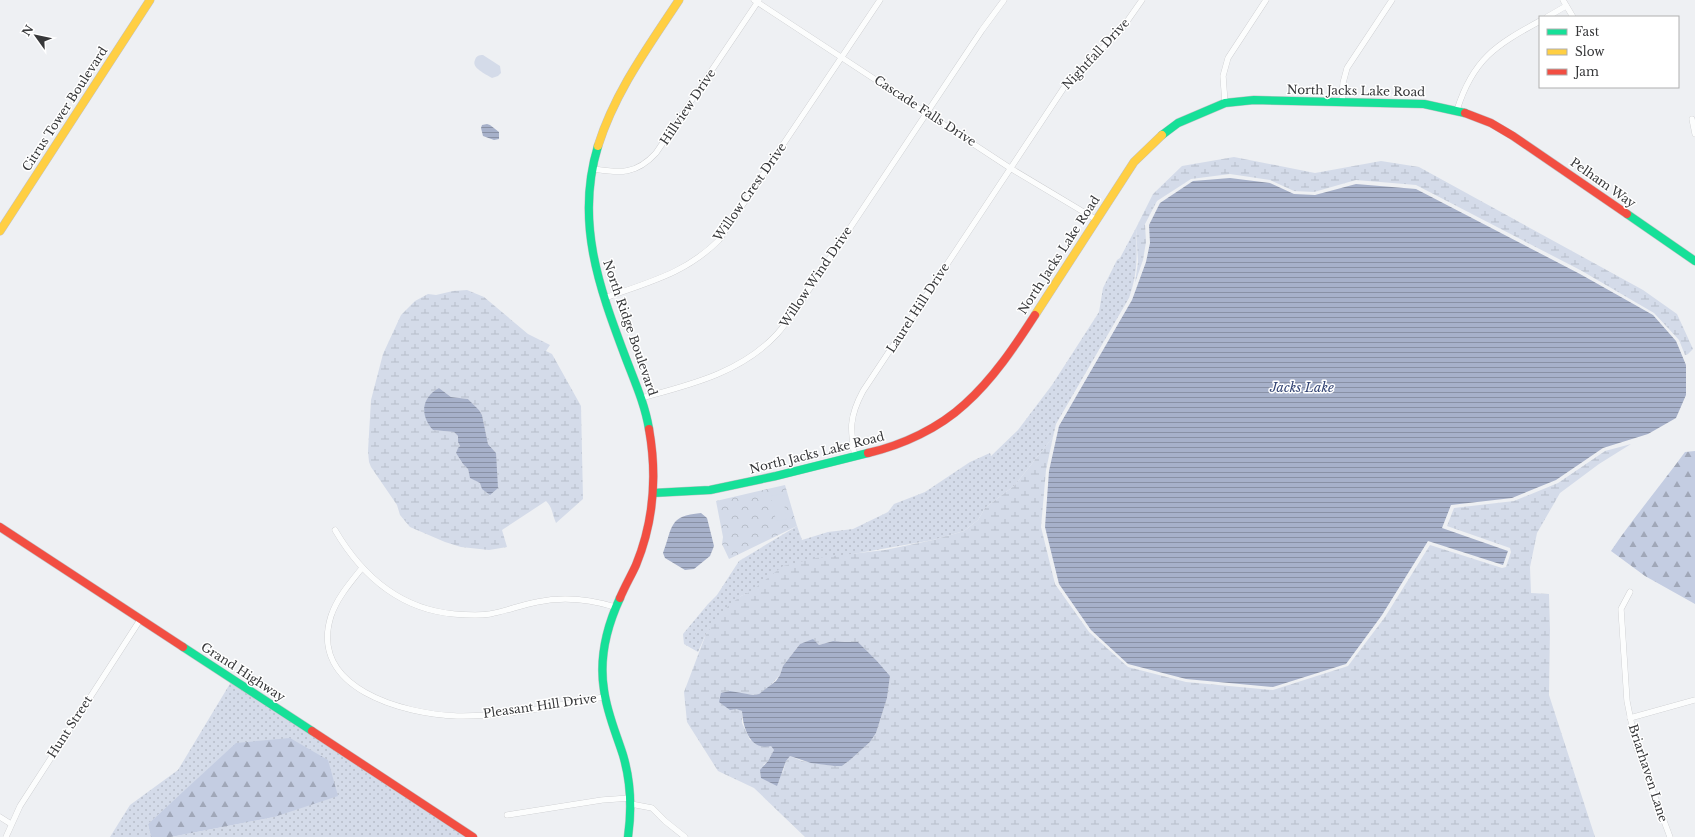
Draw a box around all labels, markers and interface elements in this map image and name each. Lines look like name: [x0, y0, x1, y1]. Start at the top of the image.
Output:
street label: Nightfall Drive: [1059, 15, 1133, 92]
north arrow: [16, 16, 56, 56]
legend: [1539, 16, 1679, 88]
text: N: [19, 22, 37, 39]
text: Fast: [1575, 24, 1600, 39]
street label: Citrus Tower Boulevard: [19, 44, 110, 174]
text: Slow: [1575, 44, 1605, 59]
text: Jam: [1573, 64, 1599, 79]
street label: Hillview Drive: [657, 66, 719, 148]
street label: Cascade Falls Drive: [872, 72, 979, 149]
street label: North Jacks Lake Road: [1287, 82, 1425, 99]
street label: Willow Crest Drive: [709, 140, 789, 245]
street label: Pelham Way: [1568, 154, 1639, 211]
street label: North Jacks Lake Road: [1015, 193, 1103, 317]
street label: Willow Wind Drive: [776, 223, 855, 331]
street label: North Ridge Boulevard: [600, 258, 661, 398]
street label: Laurel Hill Drive: [883, 260, 952, 355]
water label: Jacks Lake: [1269, 379, 1334, 396]
street label: North Jacks Lake Road: [748, 428, 886, 477]
street label: Grand Highway: [198, 639, 288, 705]
street label: Pleasant Hill Drive: [482, 690, 598, 721]
street label: Hunt Street: [44, 692, 96, 761]
street label: Briarhaven Lane: [1626, 722, 1671, 824]

